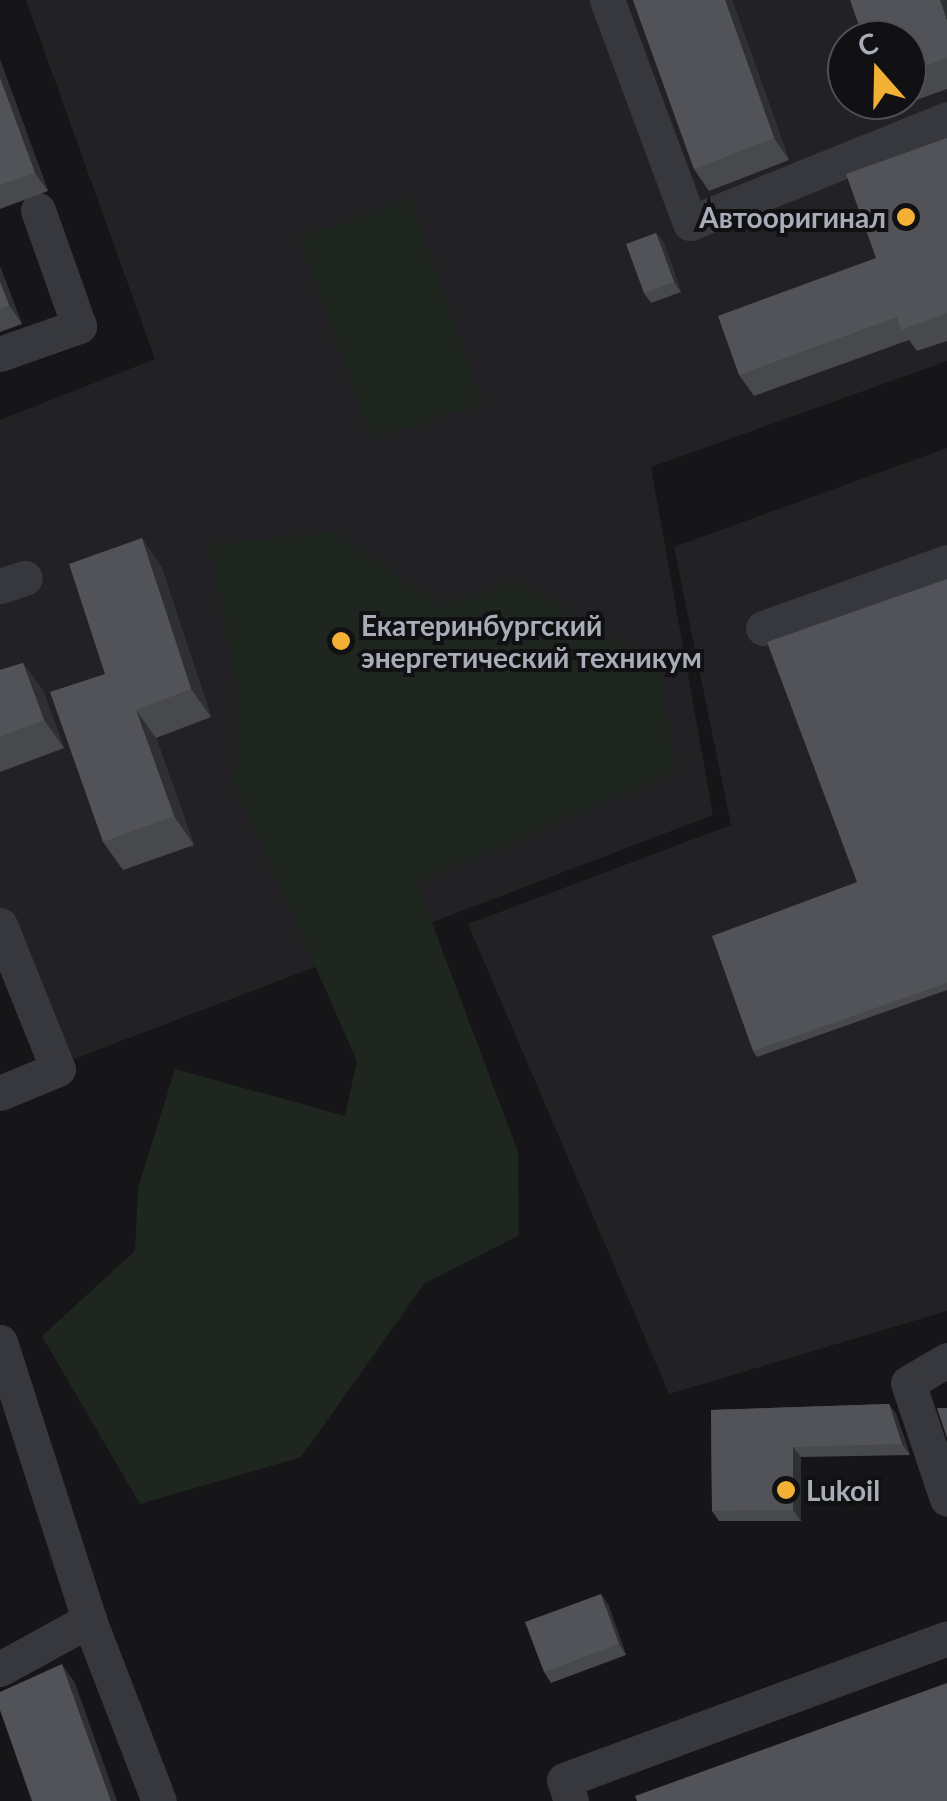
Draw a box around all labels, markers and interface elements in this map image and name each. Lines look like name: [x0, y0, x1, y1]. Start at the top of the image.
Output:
north arrow: [827, 20, 927, 120]
text: С: [853, 25, 882, 63]
place label: Автооригинал: [699, 200, 886, 234]
marker: Автооригинал: [895, 206, 917, 228]
place label: Екатеринбургский энергетический техникум: [361, 608, 702, 674]
marker: Екатеринбургский энергетический техникум: [330, 630, 352, 652]
place label: Lukoil: [806, 1473, 880, 1507]
marker: Lukoil: [775, 1479, 797, 1501]

